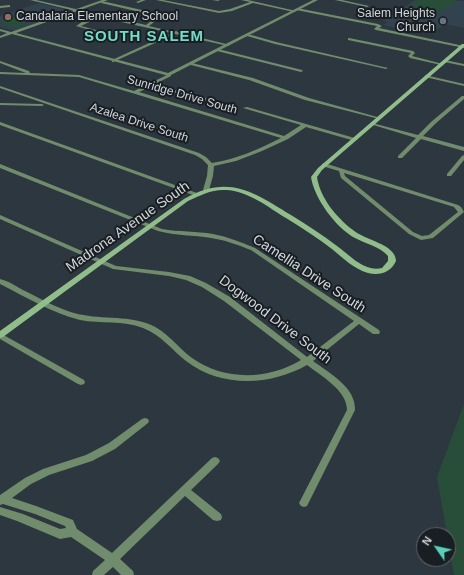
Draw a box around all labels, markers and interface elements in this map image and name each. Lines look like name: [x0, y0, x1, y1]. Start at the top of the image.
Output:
place label: Salem Heights Church: [357, 7, 435, 35]
place label: Candalaria Elementary School: [16, 10, 178, 24]
marker: Candalaria Elementary School: [3, 12, 13, 22]
marker: Salem Heights Church: [438, 16, 448, 26]
district label: SOUTH SALEM: [84, 28, 204, 46]
street label: Sunridge Drive South: [125, 72, 239, 118]
street label: Azalea Drive South: [88, 100, 190, 146]
street label: Madrona Avenue South: [63, 178, 193, 276]
street label: Camellia Drive South: [249, 231, 369, 317]
street label: Dogwood Drive South: [216, 272, 334, 368]
north arrow: [416, 527, 456, 567]
text: N: [420, 534, 434, 548]

